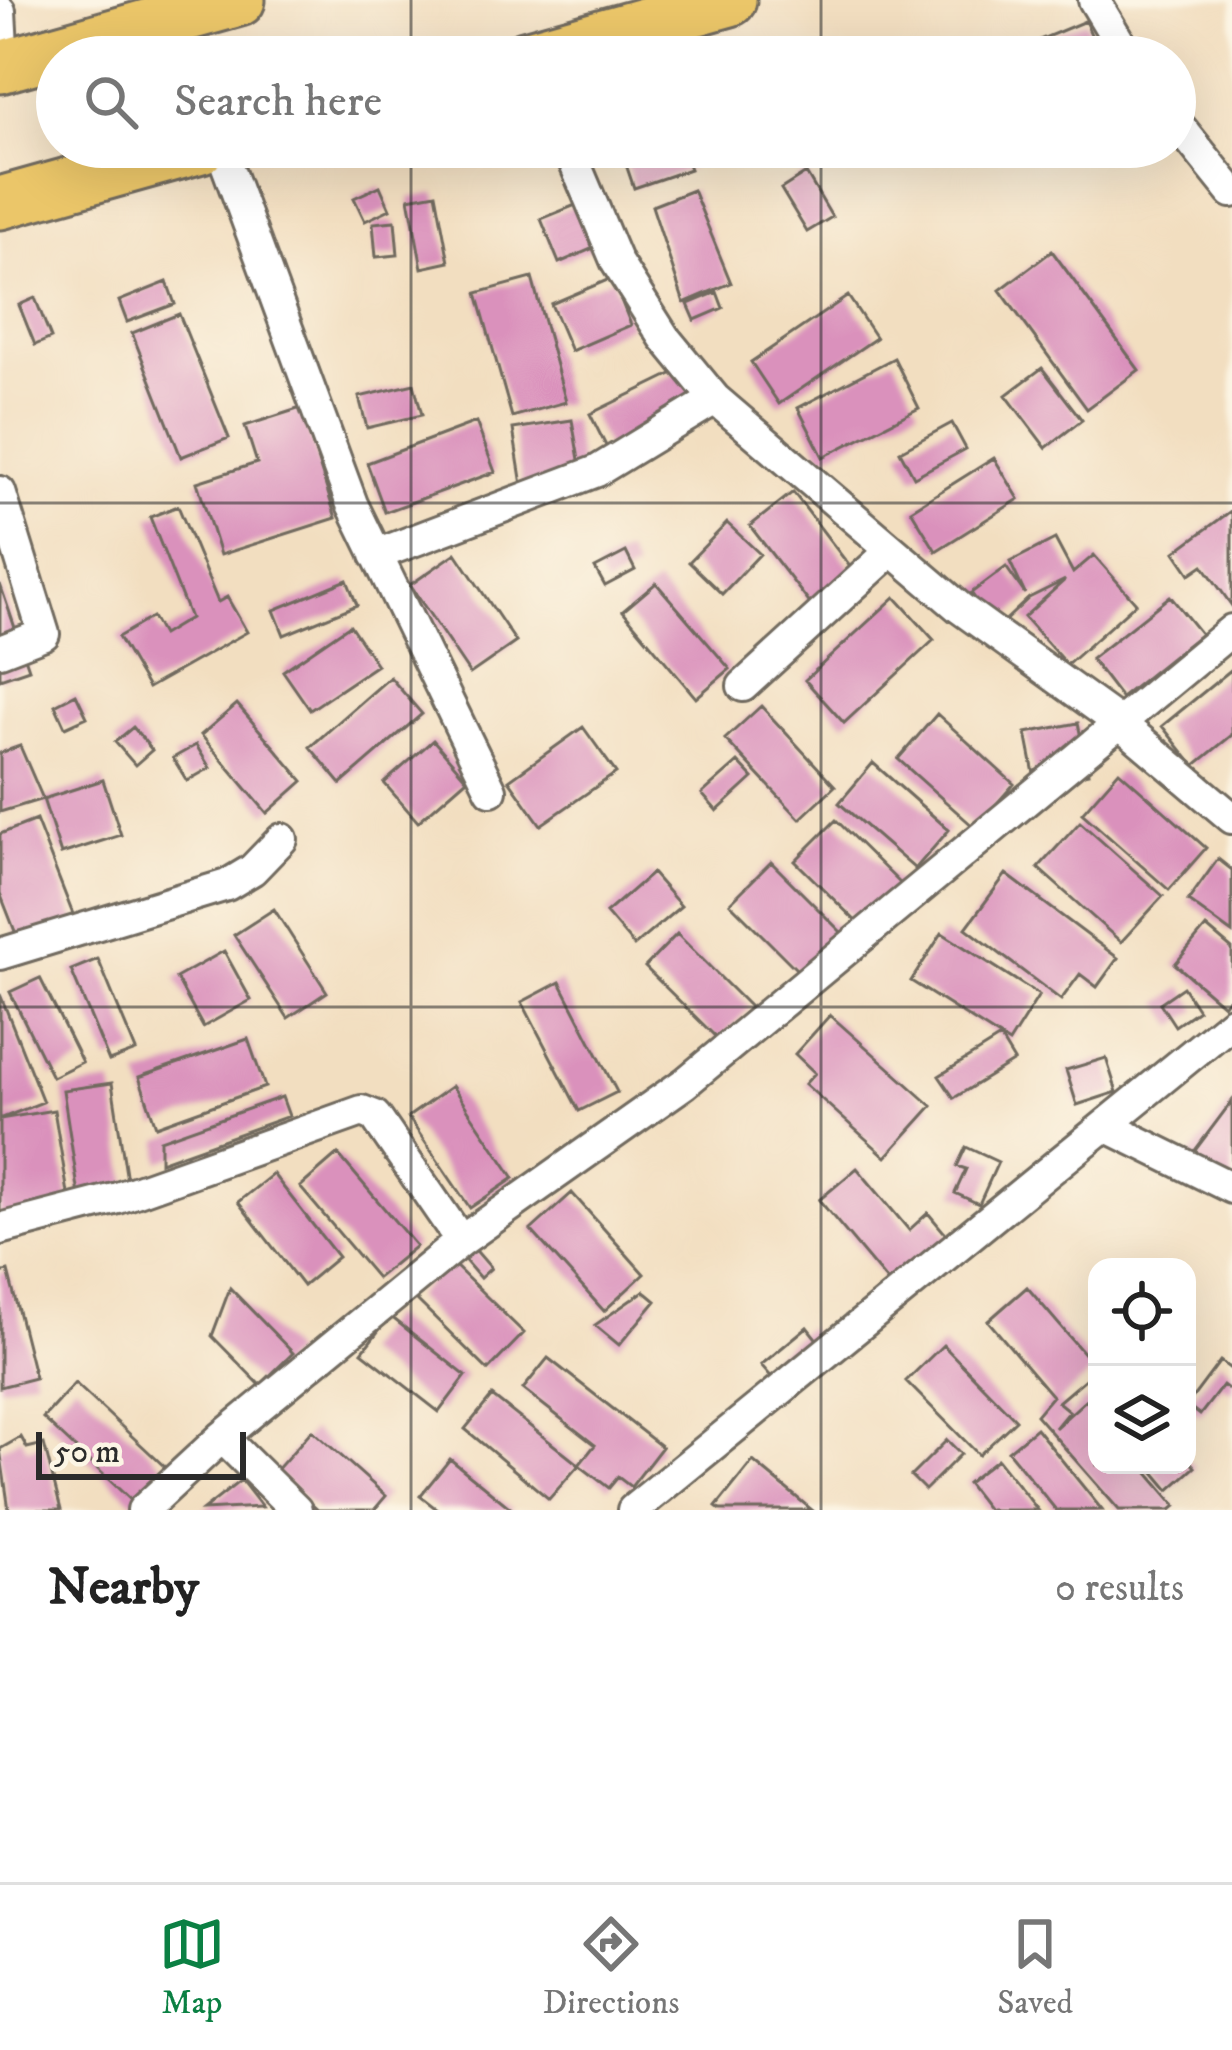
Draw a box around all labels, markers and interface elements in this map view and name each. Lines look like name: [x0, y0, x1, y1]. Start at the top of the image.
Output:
search box: [36, 36, 1196, 168]
icon: search: [78, 69, 144, 135]
text: Search here: [174, 74, 382, 130]
map controls: [1088, 1258, 1196, 1474]
button: locate: [1088, 1258, 1196, 1366]
button: layers: [1088, 1366, 1196, 1474]
scale bar: [36, 1426, 246, 1479]
text: 50 m: [54, 1432, 120, 1473]
text: Nearby: [48, 1556, 199, 1620]
text: 0 results: [1055, 1564, 1184, 1613]
tab: Map: [159, 1911, 225, 2024]
tab: Directions: [543, 1911, 679, 2024]
tab: Saved: [997, 1911, 1073, 2024]

